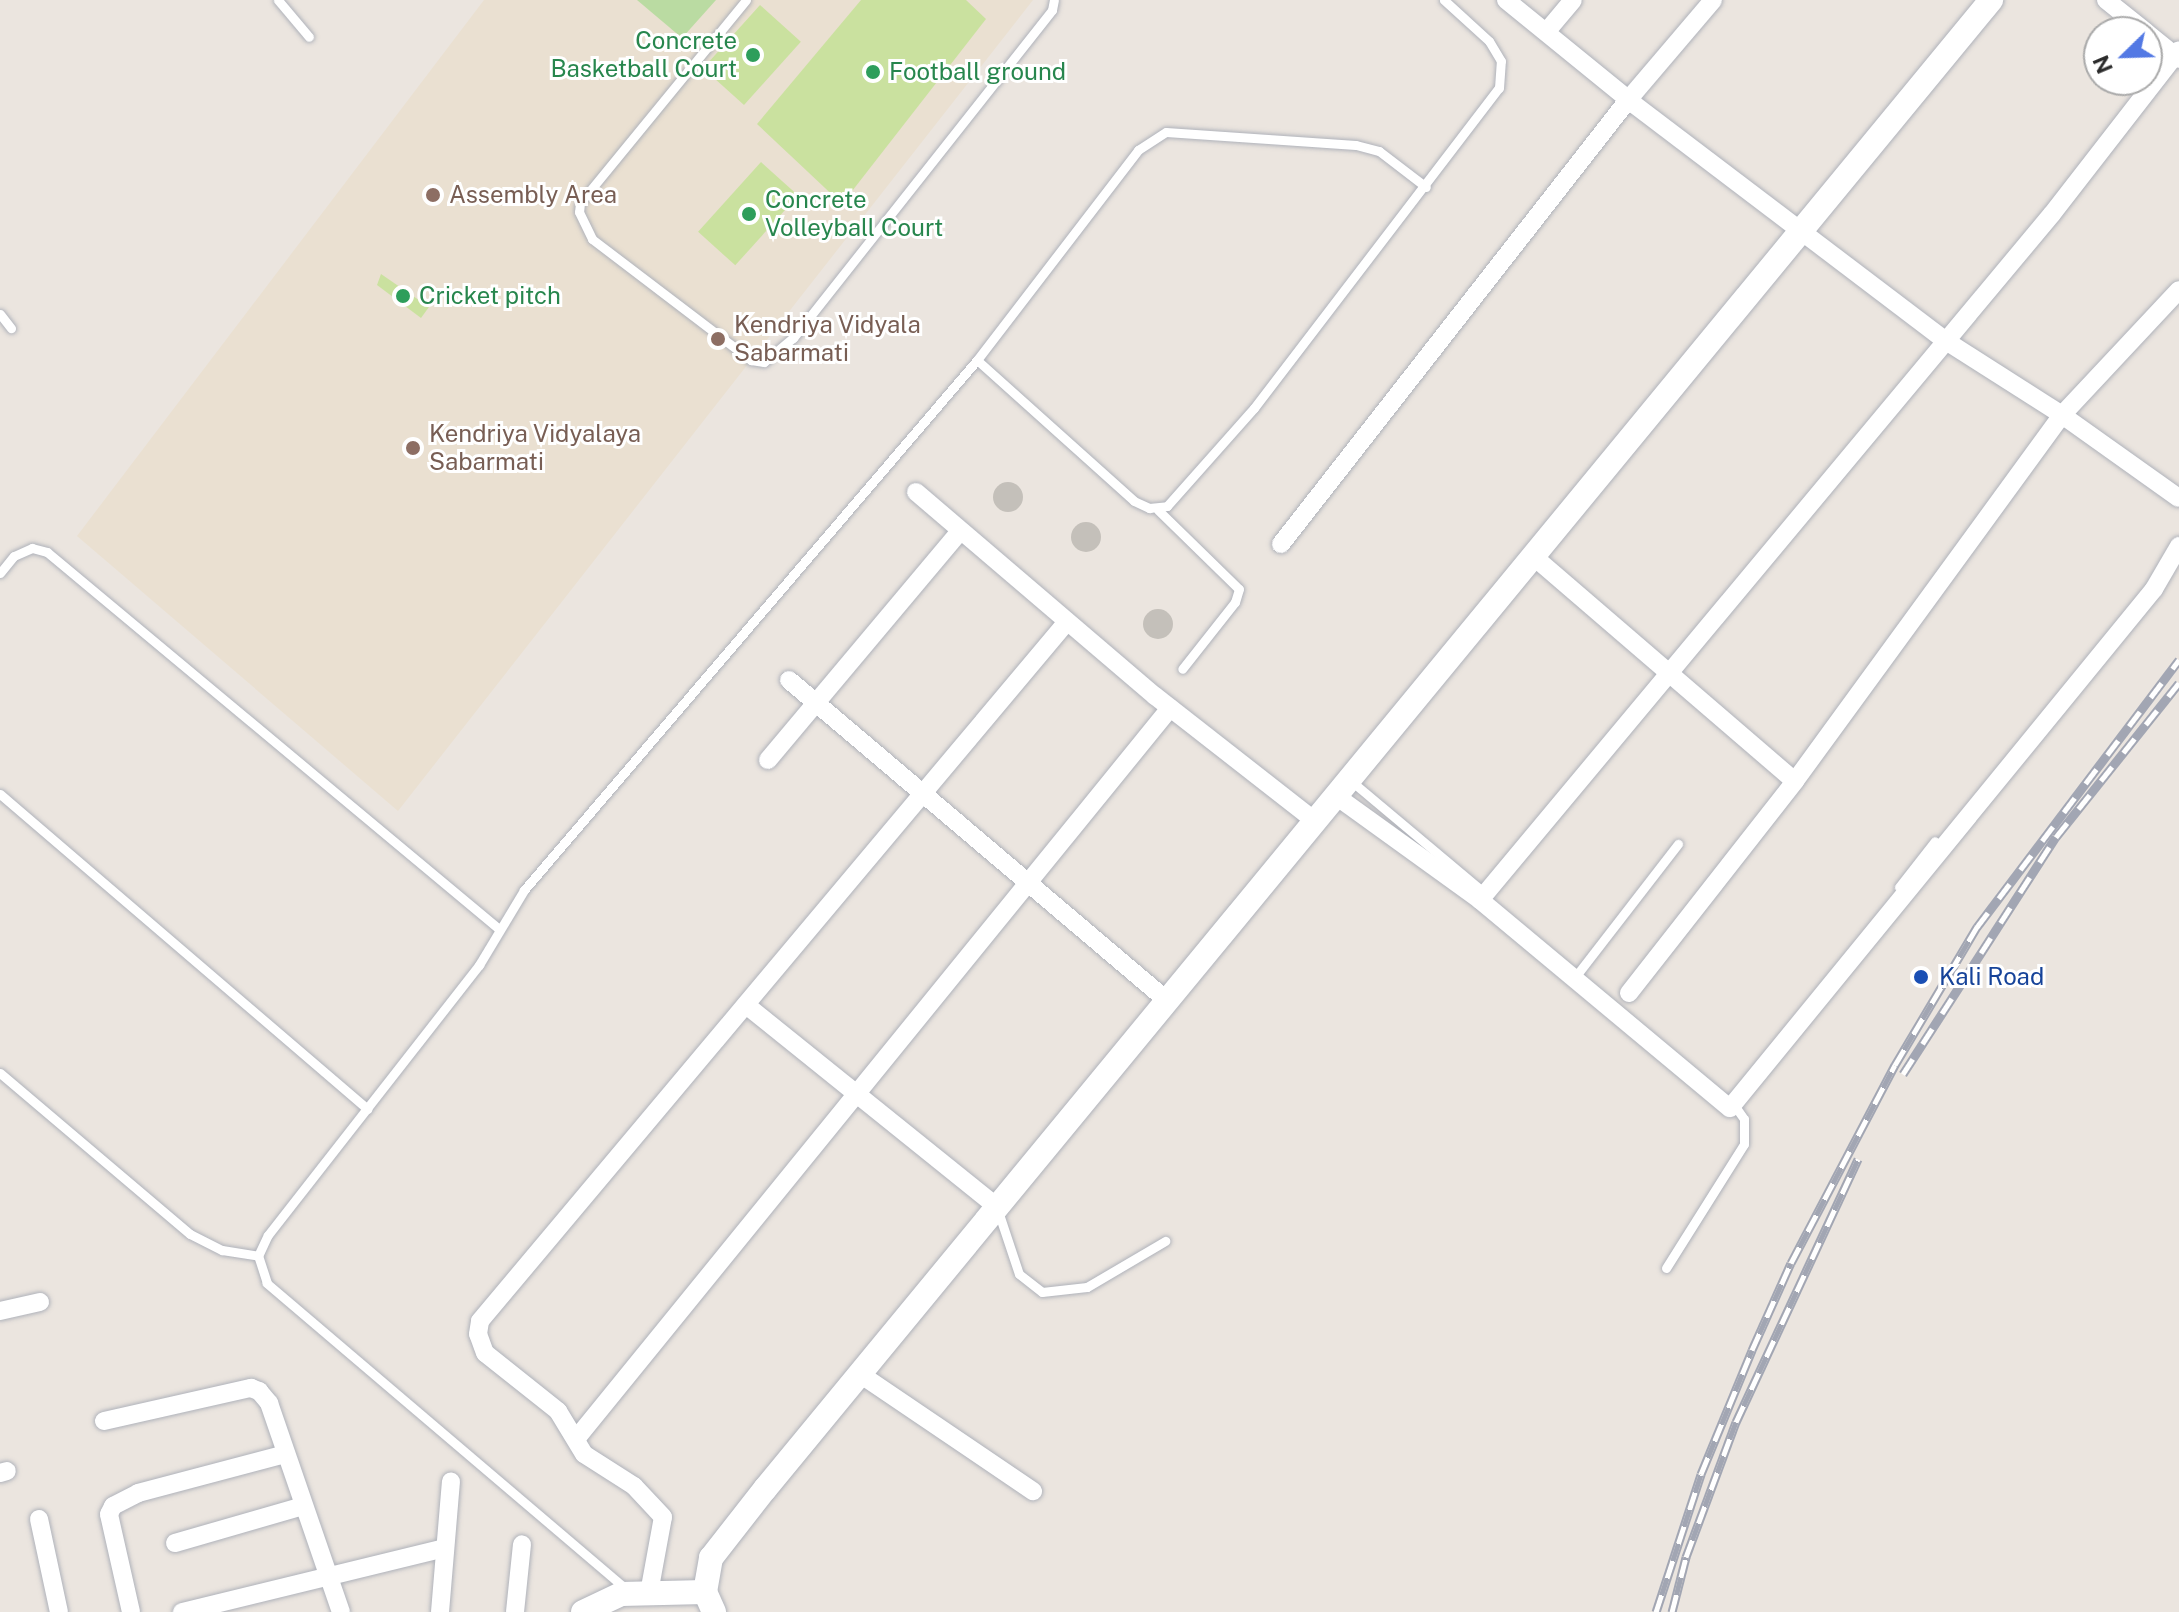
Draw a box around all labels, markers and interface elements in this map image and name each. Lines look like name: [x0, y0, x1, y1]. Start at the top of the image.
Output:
north arrow: [2083, 16, 2163, 96]
place label: Concrete Basketball Court: [550, 27, 737, 83]
marker: Concrete Basketball Court: [744, 46, 762, 64]
text: N: [2087, 52, 2118, 78]
place label: Football ground: [889, 58, 1066, 86]
marker: Football ground: [864, 63, 882, 81]
place label: Assembly Area: [449, 181, 617, 209]
marker: Assembly Area: [424, 186, 442, 204]
place label: Concrete Volleyball Court: [765, 186, 943, 242]
marker: Concrete Volleyball Court: [740, 205, 758, 223]
place label: Cricket pitch: [419, 282, 561, 310]
marker: Cricket pitch: [394, 287, 412, 305]
place label: Kendriya Vidyala Sabarmati: [734, 311, 921, 367]
marker: Kendriya Vidyala Sabarmati: [709, 330, 727, 348]
place label: Kendriya Vidyalaya Sabarmati: [429, 420, 642, 476]
marker: Kendriya Vidyalaya Sabarmati: [404, 439, 422, 457]
place label: Kali Road: [1939, 963, 2044, 991]
marker: Kali Road: [1910, 966, 1932, 988]

